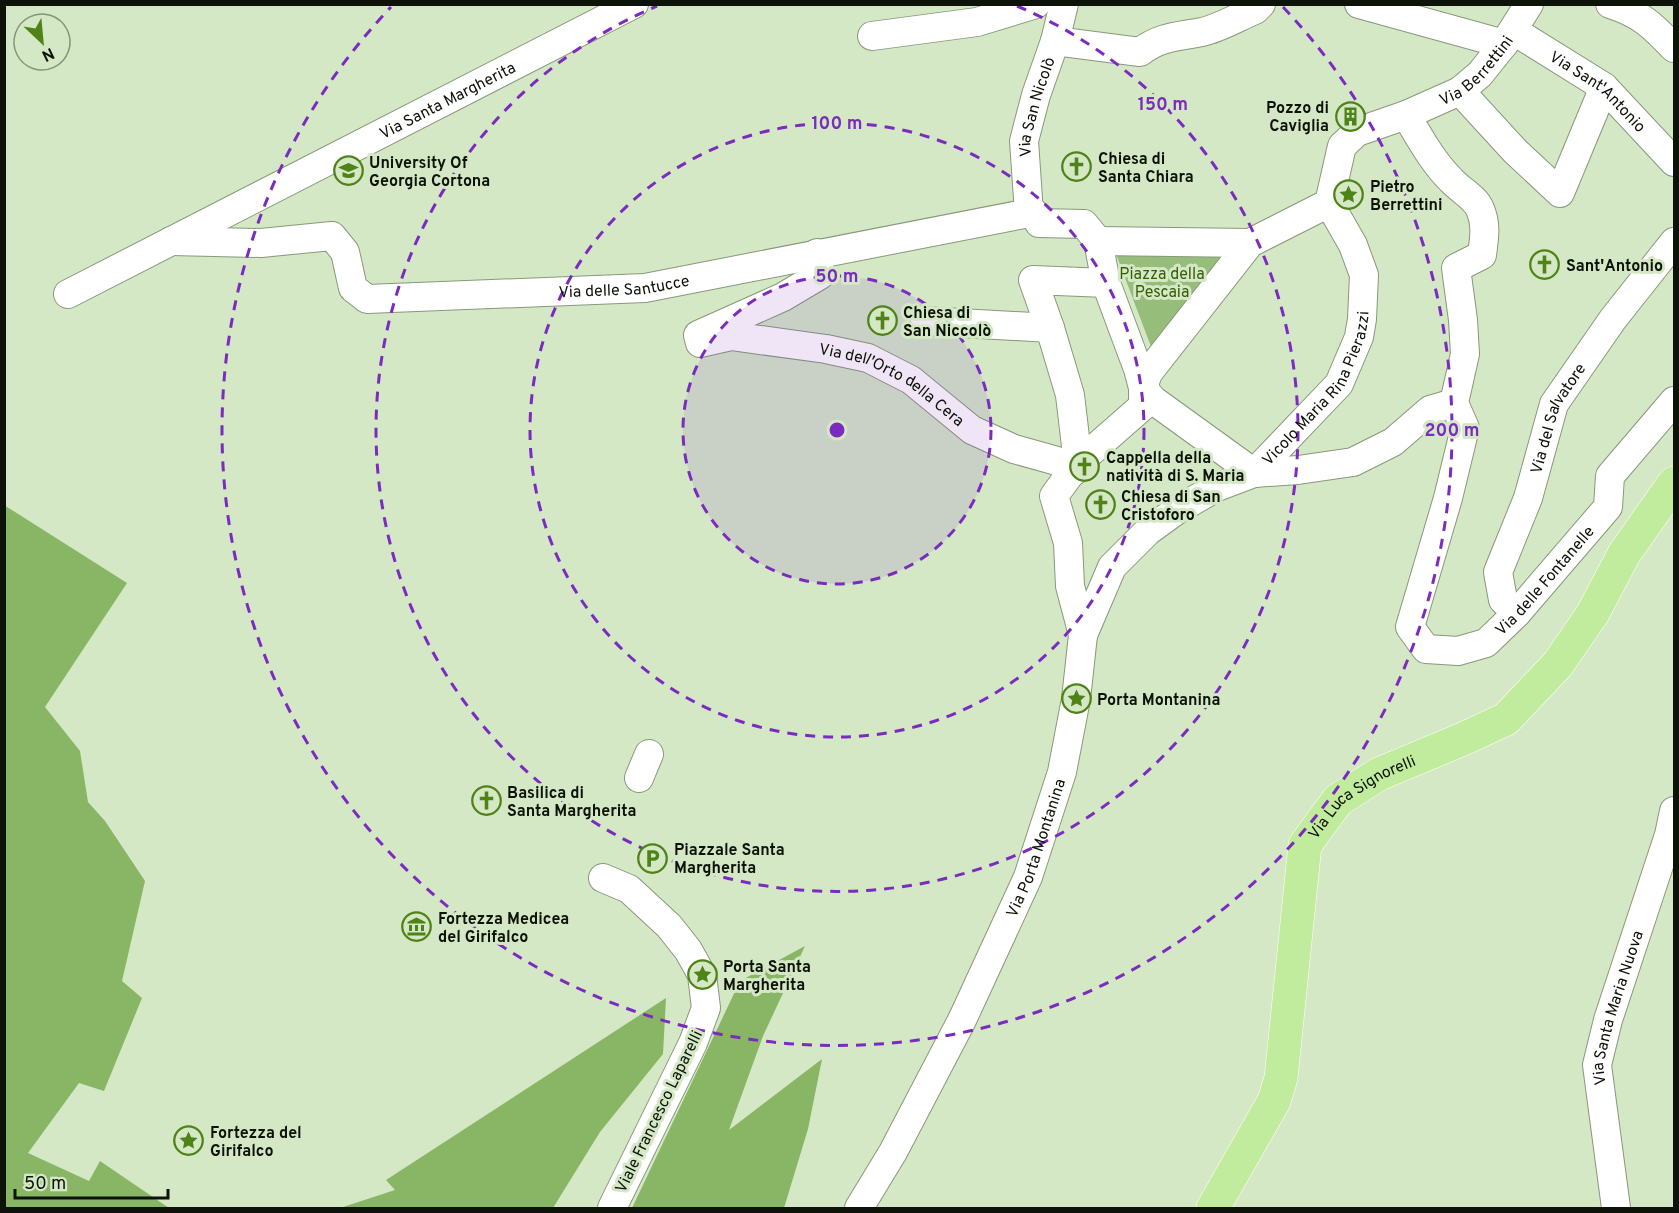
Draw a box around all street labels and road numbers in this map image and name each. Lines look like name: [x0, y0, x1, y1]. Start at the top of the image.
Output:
street label: Via Berrettini: [1437, 33, 1519, 111]
street label: Via Sant'Antonio: [1545, 48, 1649, 138]
street label: Via San Nicolò: [1016, 55, 1061, 157]
street label: Via Santa Margherita: [377, 58, 519, 145]
street label: Via delle Santucce: [558, 272, 691, 303]
street label: Vicolo Maria Rina Pierazzi: [1259, 311, 1374, 471]
street label: Via dell'Orto della Cera: [818, 340, 968, 432]
street label: Via del Salvatore: [1527, 360, 1591, 476]
street label: Via delle Fontanelle: [1492, 522, 1599, 641]
street label: Via Luca Signorelli: [1305, 752, 1419, 844]
street label: Via Porta Montanina: [1003, 777, 1071, 921]
street label: Via Santa Maria Nuova: [1589, 928, 1649, 1086]
street label: Viale Francesco Laparelli: [612, 1027, 708, 1196]

